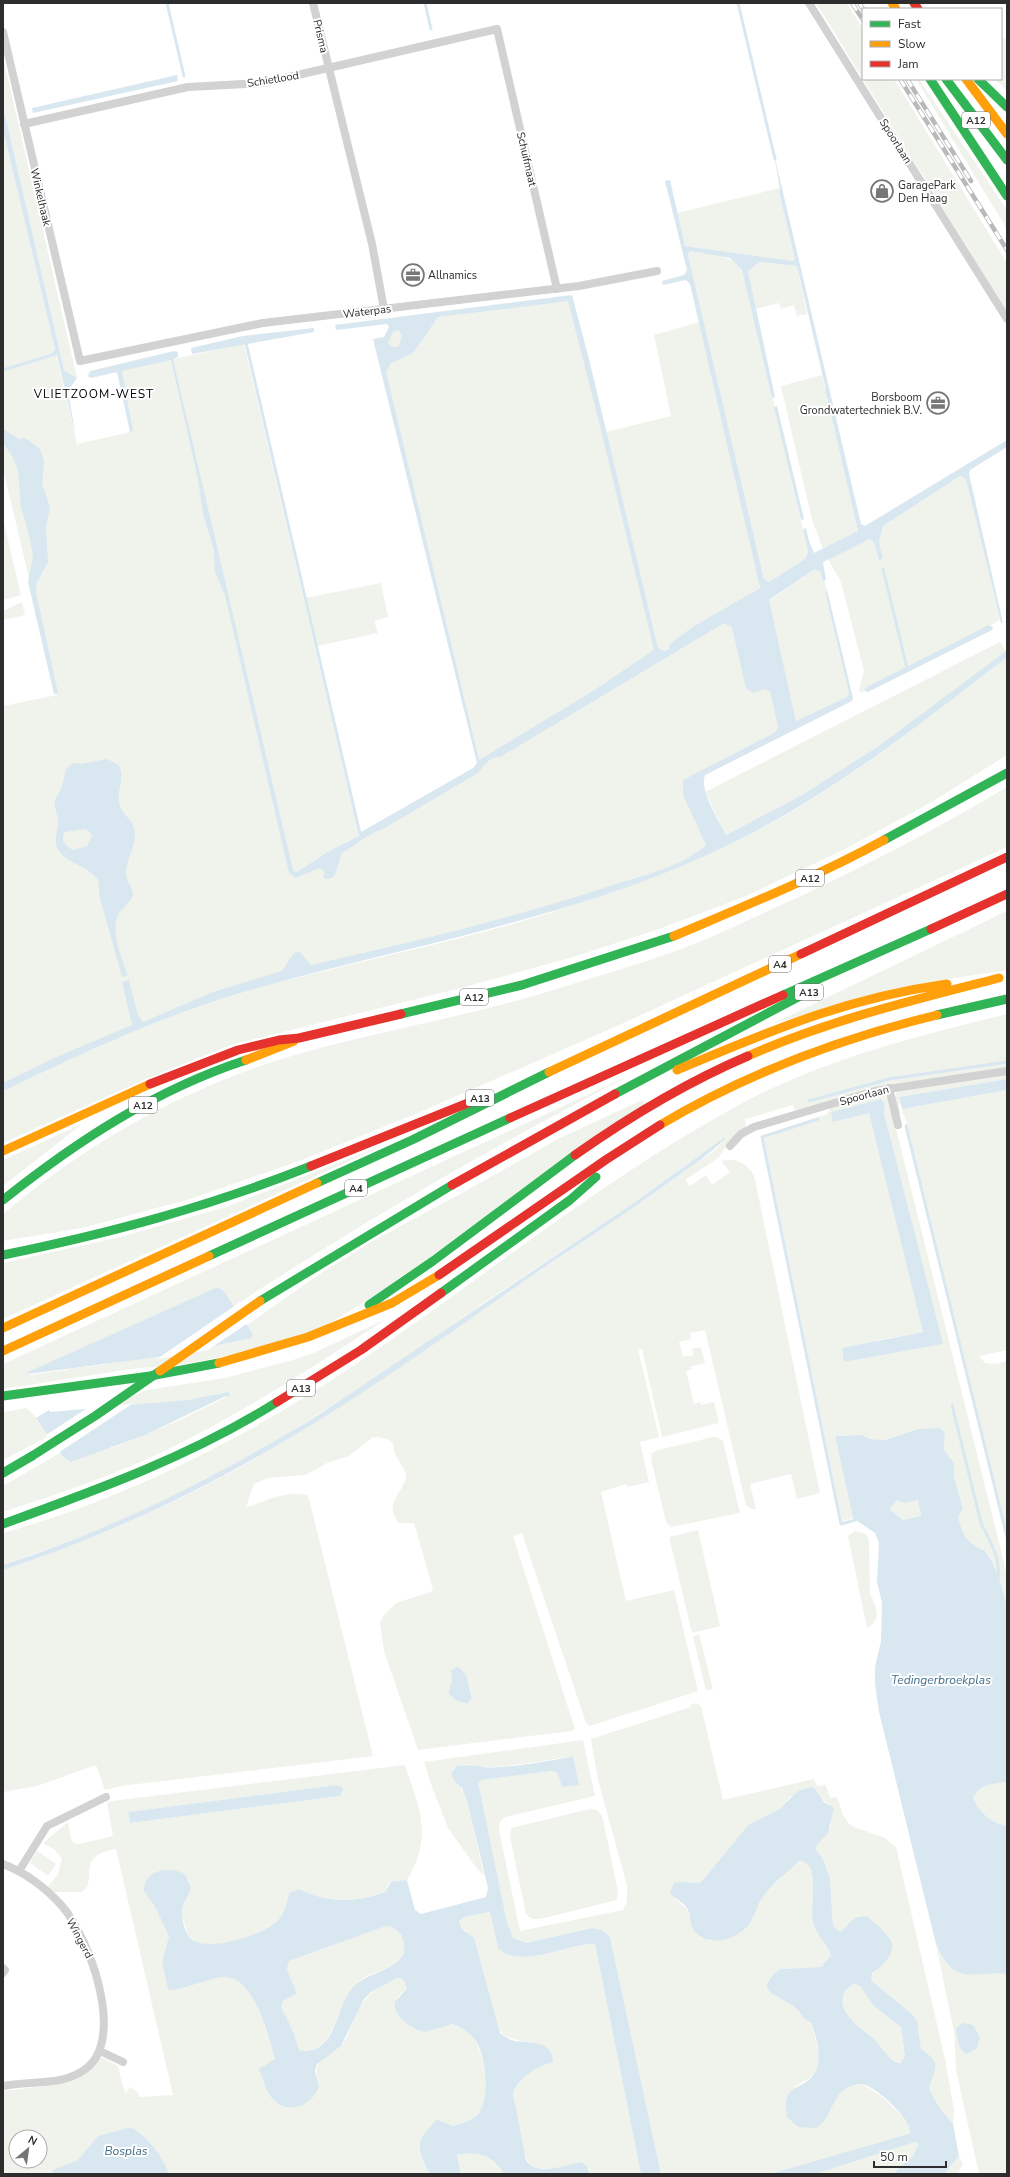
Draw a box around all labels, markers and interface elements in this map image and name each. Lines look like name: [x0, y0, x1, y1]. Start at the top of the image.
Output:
legend: [862, 8, 1002, 80]
text: Fast: [898, 16, 921, 32]
street label: Prisma: [309, 18, 332, 54]
text: Slow: [898, 36, 926, 52]
text: Jam: [897, 56, 919, 72]
street label: Schietlood: [246, 68, 300, 91]
road number: A12: [962, 112, 990, 128]
street label: Spoorlaan: [876, 116, 915, 167]
street label: Schuifmaat: [513, 130, 540, 188]
street label: Winkelhaak: [27, 167, 55, 228]
shop icon: GaragePark Den Haag: [869, 178, 895, 204]
place label: GaragePark Den Haag: [898, 178, 956, 206]
office icon: Allnamics: [400, 262, 426, 288]
place label: Allnamics: [428, 268, 477, 283]
street label: Waterpas: [342, 301, 392, 322]
district label: VLIETZOOM-WEST: [33, 386, 154, 402]
place label: Borsboom Grondwatertechniek B.V.: [800, 390, 922, 418]
office icon: Borsboom Grondwatertechniek B.V.: [925, 390, 951, 416]
road number: A12: [796, 870, 824, 886]
road number: A4: [769, 956, 791, 972]
road number: A13: [795, 984, 823, 1000]
road number: A12: [460, 989, 488, 1005]
street label: Spoorlaan: [838, 1082, 890, 1109]
road number: A13: [466, 1090, 494, 1106]
road number: A12: [129, 1097, 157, 1113]
road number: A4: [345, 1180, 367, 1196]
road number: A13: [287, 1380, 315, 1396]
water label: Tedingerbroekplas: [891, 1672, 991, 1688]
street label: Wingerd: [63, 1916, 96, 1961]
north arrow: [8, 2129, 48, 2169]
text: N: [25, 2132, 40, 2149]
water label: Bosplas: [104, 2143, 148, 2159]
scale bar: [874, 2143, 946, 2169]
text: 50 m: [880, 2149, 908, 2165]

